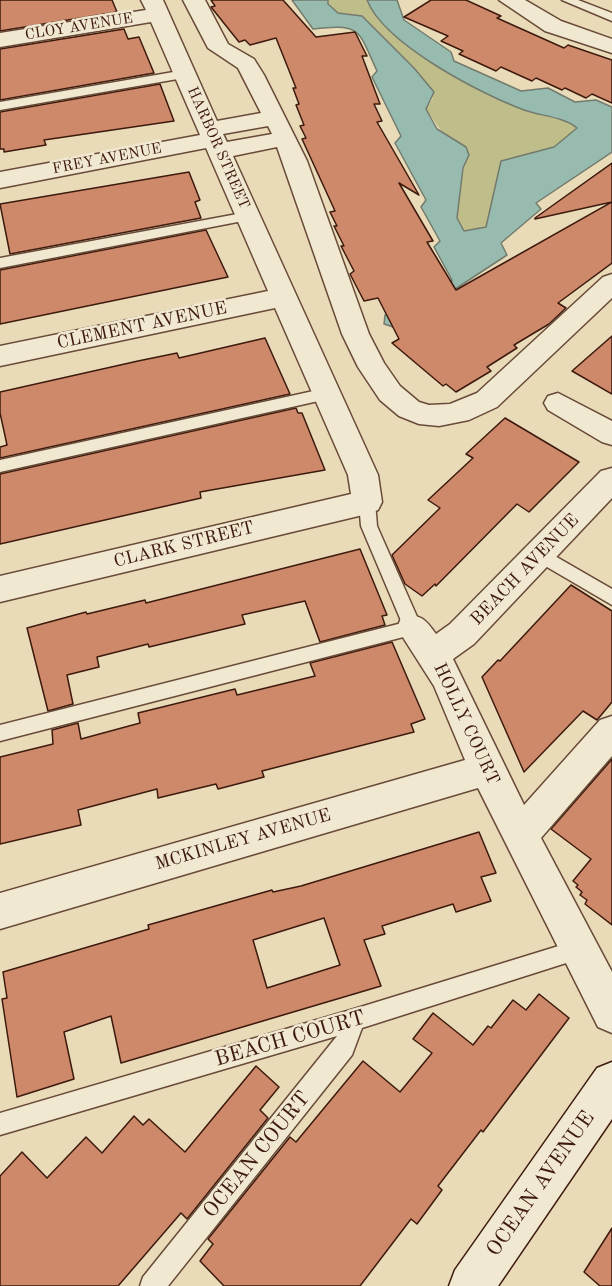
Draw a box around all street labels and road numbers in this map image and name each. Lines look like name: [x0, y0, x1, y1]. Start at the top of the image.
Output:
street label: CLOY AVENUE: [24, 10, 134, 44]
street label: HARBOR STREET: [183, 84, 253, 212]
street label: FREY AVENUE: [51, 140, 163, 178]
street label: CLEMENT AVENUE: [55, 297, 229, 355]
street label: BEACH AVENUE: [466, 510, 584, 630]
street label: CLARK STREET: [112, 517, 256, 573]
street label: HOLLY COURT: [428, 660, 504, 788]
street label: MCKINLEY AVENUE: [153, 805, 333, 875]
street label: BEACH COURT: [212, 1006, 368, 1072]
street label: OCEAN COURT: [198, 1086, 316, 1224]
street label: OCEAN AVENUE: [481, 1106, 601, 1262]

